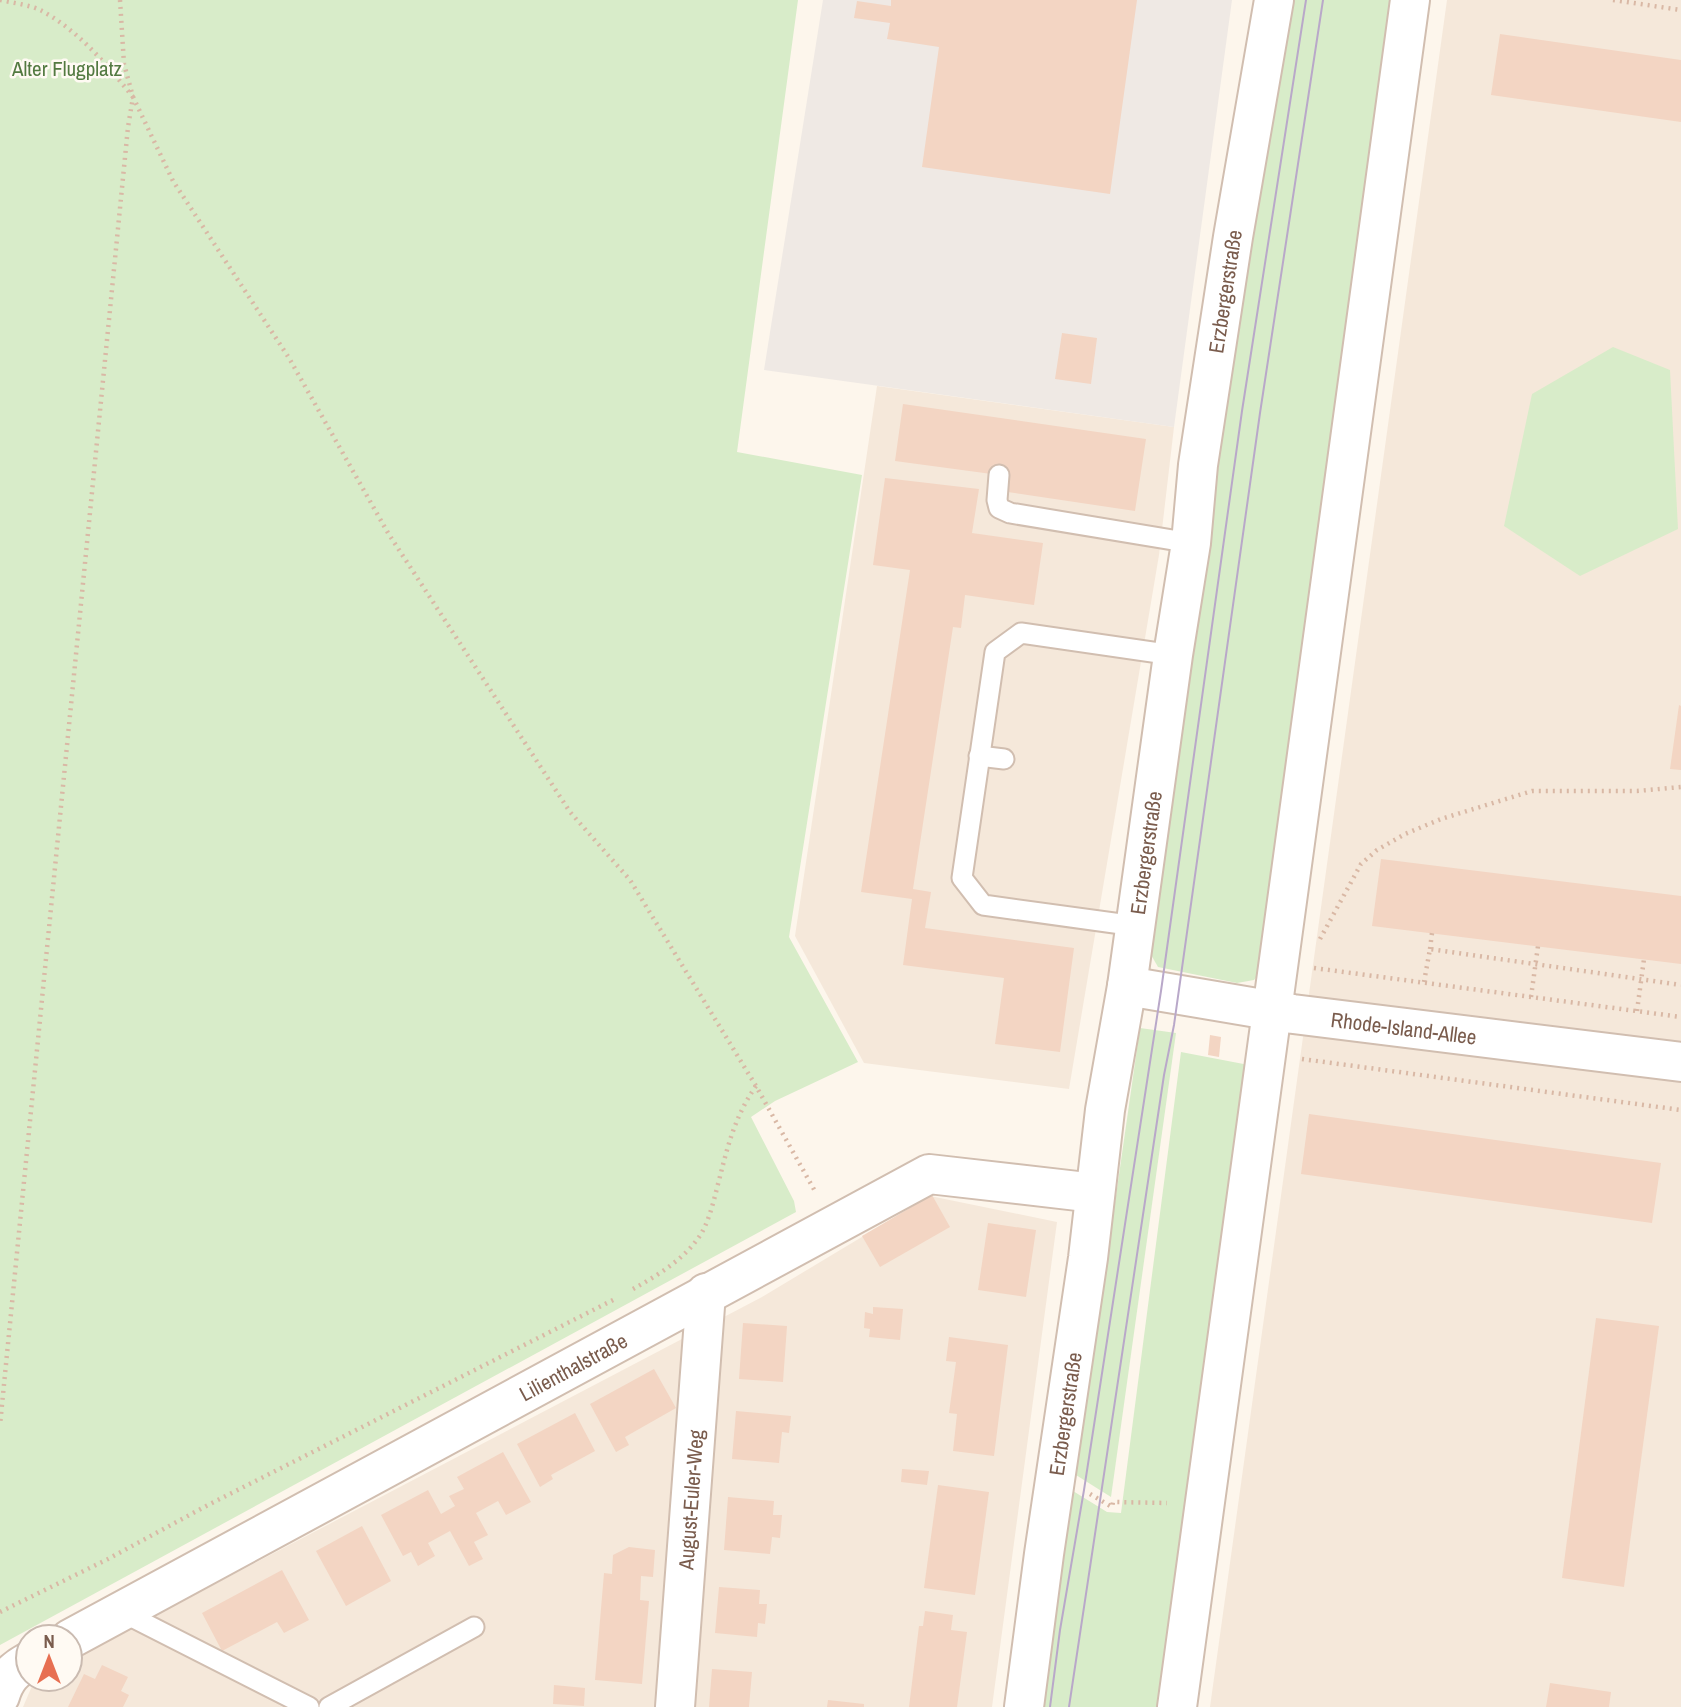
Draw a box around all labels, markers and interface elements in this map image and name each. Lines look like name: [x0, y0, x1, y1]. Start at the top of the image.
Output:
park label: Alter Flugplatz: [11, 54, 122, 83]
street label: Erzbergerstraße: [1201, 227, 1249, 355]
street label: Erzbergerstraße: [1123, 789, 1168, 916]
street label: Rhode-Island-Allee: [1329, 1004, 1478, 1051]
street label: Lilienthalstraße: [514, 1326, 632, 1408]
street label: Erzbergerstraße: [1041, 1350, 1088, 1478]
street label: August-Euler-Weg: [671, 1428, 710, 1572]
north arrow: [14, 1623, 84, 1693]
text: N: [43, 1628, 55, 1654]

